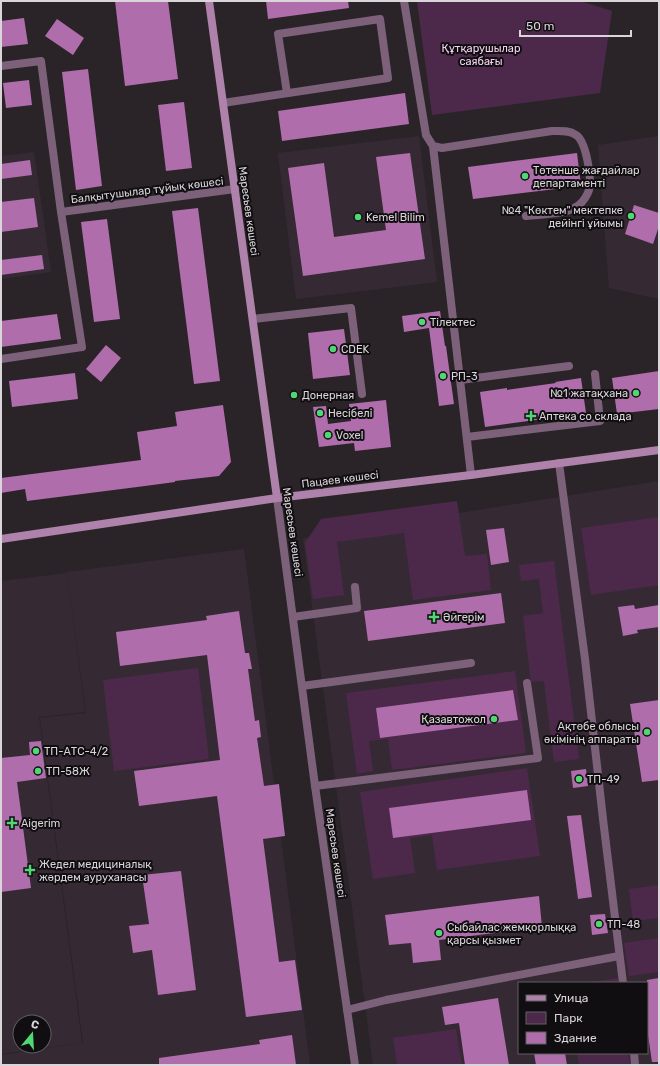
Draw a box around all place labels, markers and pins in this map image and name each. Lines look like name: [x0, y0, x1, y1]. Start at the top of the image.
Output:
place label: Төтенше жағдайлар департаменті: [533, 164, 640, 190]
marker: Төтенше жағдайлар департаменті: [520, 171, 530, 181]
place label: №4 "Көктем" мектепке дейінгі ұйымы: [502, 204, 623, 230]
place label: Kemel Bilim: [366, 211, 425, 224]
marker: №4 "Көктем" мектепке дейінгі ұйымы: [626, 211, 636, 221]
marker: Kemel Bilim: [353, 212, 363, 222]
place label: Тілектес: [430, 316, 475, 329]
marker: Тілектес: [417, 317, 427, 327]
place label: CDEK: [341, 343, 370, 356]
marker: CDEK: [328, 344, 338, 354]
place label: РП-3: [451, 370, 478, 383]
marker: РП-3: [438, 371, 448, 381]
place label: №1 жатақхана: [550, 387, 628, 400]
marker: №1 жатақхана: [631, 388, 641, 398]
place label: Донерная: [302, 389, 354, 402]
marker: Донерная: [289, 390, 299, 400]
place label: Несібелі: [328, 407, 372, 420]
marker: Несібелі: [315, 408, 325, 418]
place label: Аптека со склада: [539, 410, 632, 423]
marker: Аптека со склада: [526, 411, 536, 421]
place label: Voxel: [336, 429, 363, 442]
marker: Voxel: [323, 430, 333, 440]
marker: Әйгерім: [428, 611, 440, 623]
place label: Әйгерім: [443, 611, 485, 624]
place label: Қазавтожол: [421, 713, 486, 726]
marker: Қазавтожол: [489, 714, 499, 724]
place label: Ақтөбе облысы әкімінің аппараты: [544, 720, 639, 746]
marker: Ақтөбе облысы әкімінің аппараты: [642, 727, 652, 737]
place label: ТП-АТС-4/2: [44, 745, 108, 758]
marker: ТП-АТС-4/2: [31, 746, 41, 756]
place label: ТП-58Ж: [46, 765, 90, 778]
marker: ТП-58Ж: [33, 766, 43, 776]
place label: ТП-49: [587, 773, 620, 786]
marker: ТП-49: [574, 774, 584, 784]
marker: Aigerim: [6, 817, 18, 829]
place label: Aigerim: [21, 817, 61, 830]
place label: Жедел медициналық жәрдем ауруханасы: [39, 858, 152, 884]
marker: Жедел медициналық жәрдем ауруханасы: [24, 864, 36, 876]
place label: ТП-48: [607, 918, 640, 931]
marker: ТП-48: [594, 919, 604, 929]
place label: Сыбайлас жемқорлыққа қарсы қызмет: [447, 921, 576, 947]
marker: Сыбайлас жемқорлыққа қарсы қызмет: [434, 928, 444, 938]

